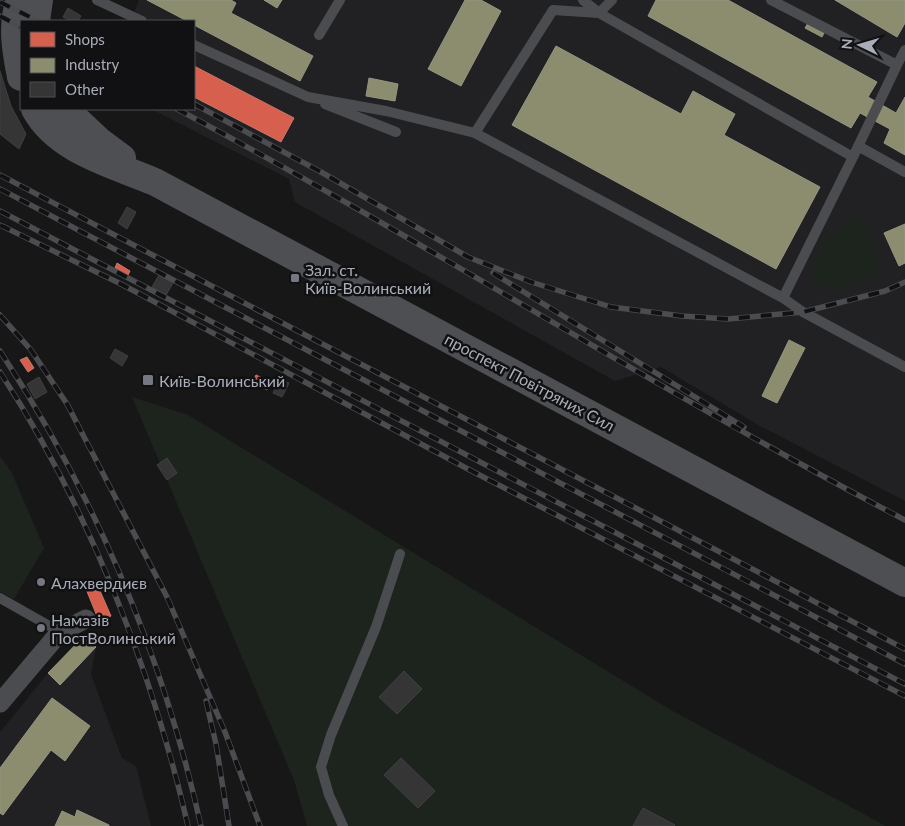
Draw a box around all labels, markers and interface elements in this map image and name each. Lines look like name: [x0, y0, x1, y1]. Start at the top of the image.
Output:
legend: [20, 20, 195, 110]
north arrow: [835, 20, 885, 70]
text: Shops: [65, 30, 105, 48]
text: N: [838, 38, 855, 50]
text: Industry: [65, 55, 120, 73]
text: Other: [65, 80, 105, 98]
place label: Зал. ст. Київ-Волинський: [305, 260, 431, 297]
marker: Зал. ст. Київ-Волинський: [289, 272, 301, 284]
street label: проспект Повітряних Сил: [442, 329, 618, 435]
place label: Київ-Волинський: [159, 371, 285, 390]
marker: Київ-Волинський: [141, 373, 155, 387]
place label: Алахвердиєв: [51, 573, 147, 592]
marker: Алахвердиєв: [35, 576, 47, 588]
place label: Намазів ПостВолинський: [51, 610, 176, 647]
marker: Намазів ПостВолинський: [35, 622, 47, 634]

